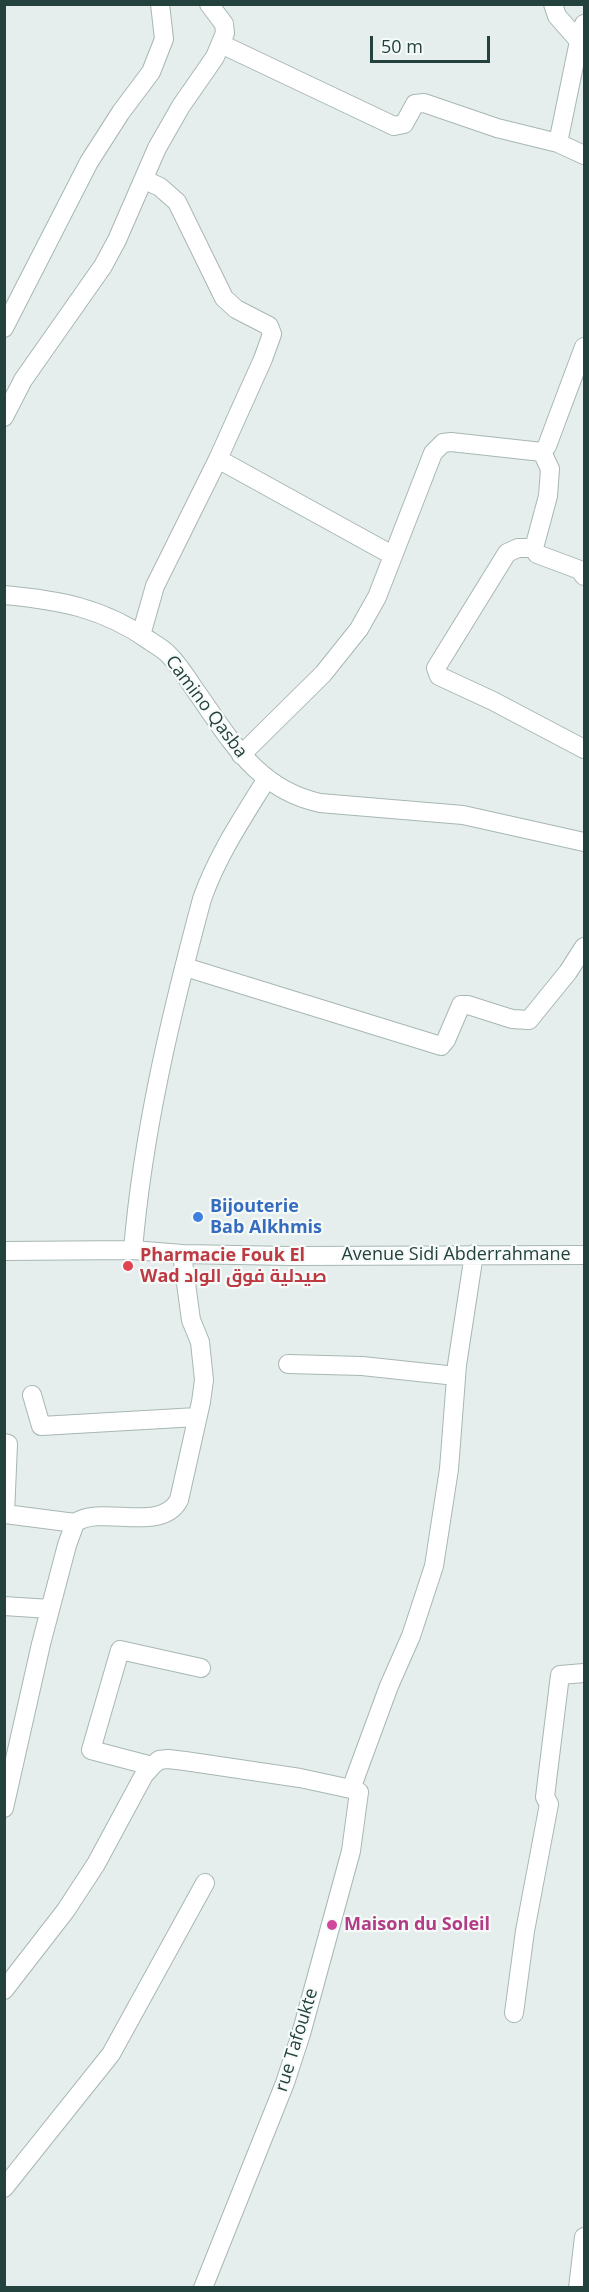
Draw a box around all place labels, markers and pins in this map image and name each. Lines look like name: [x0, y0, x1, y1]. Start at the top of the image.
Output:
place label: Bijouterie Bab Alkhmis: [210, 1196, 322, 1238]
marker: Bijouterie Bab Alkhmis: [191, 1210, 205, 1224]
place label: Pharmacie Fouk El Wad صيدلية فوق الواد: [140, 1245, 327, 1288]
marker: Pharmacie Fouk El Wad صيدلية فوق الواد: [121, 1259, 135, 1273]
place label: Maison du Soleil: [344, 1914, 490, 1936]
marker: Maison du Soleil: [325, 1918, 339, 1932]

